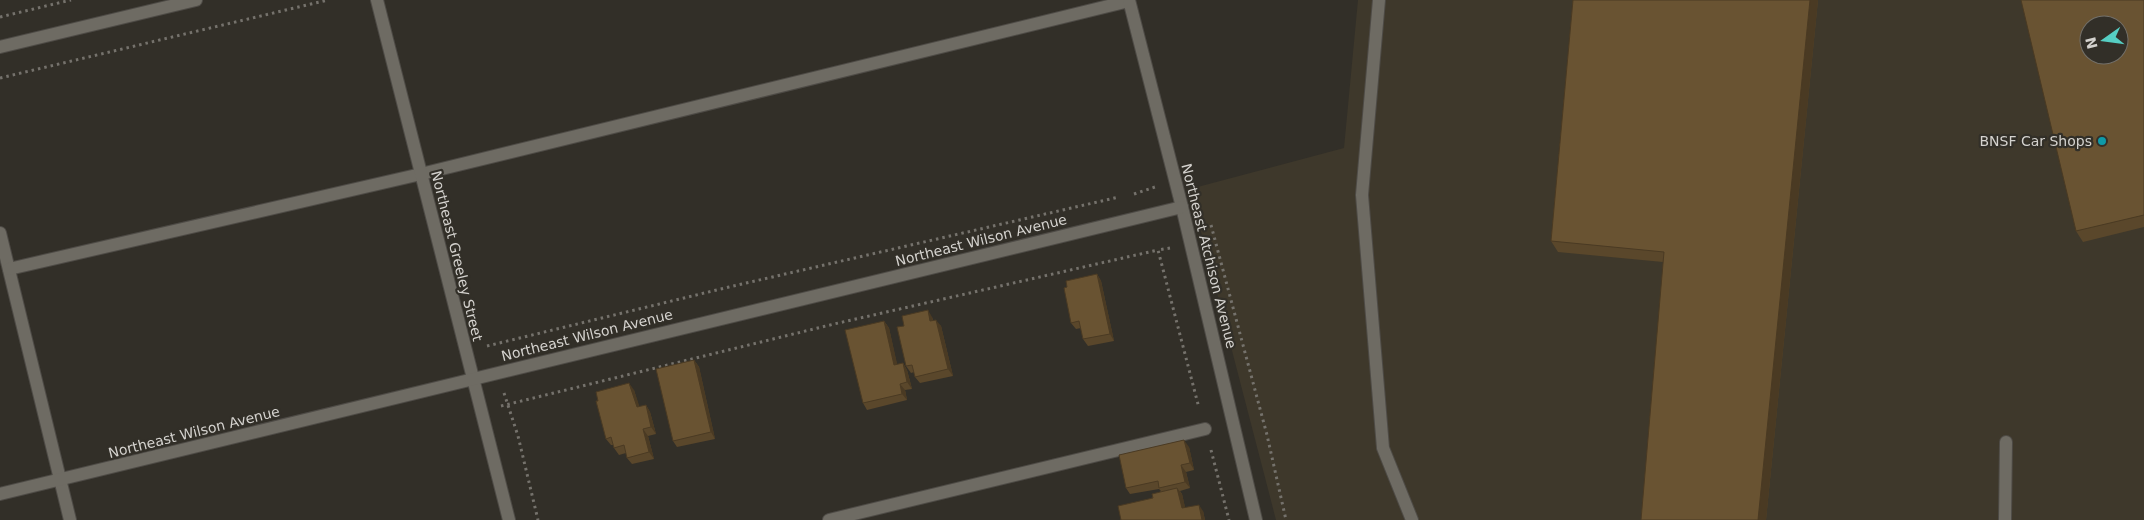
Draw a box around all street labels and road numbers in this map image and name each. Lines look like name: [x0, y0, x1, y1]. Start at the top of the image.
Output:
street label: Northeast Atchison Avenue: [1178, 162, 1240, 350]
street label: Northeast Greeley Street: [428, 169, 486, 343]
street label: Northeast Wilson Avenue: [894, 211, 1068, 269]
street label: Northeast Wilson Avenue: [500, 306, 674, 364]
street label: Northeast Wilson Avenue: [107, 403, 281, 461]

